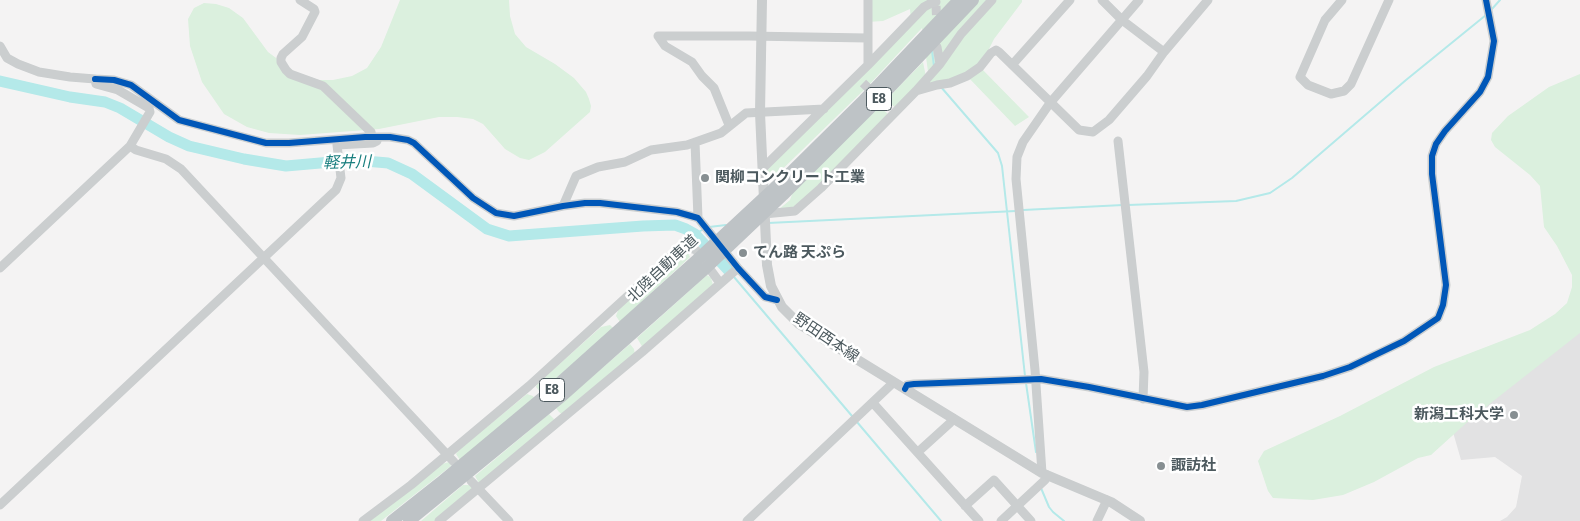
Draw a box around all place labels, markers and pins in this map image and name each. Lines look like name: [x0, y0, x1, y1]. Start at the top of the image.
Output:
place label: 関柳コンクリート工業: [715, 169, 865, 187]
marker: 関柳コンクリート工業: [699, 172, 711, 184]
place label: てん路 天ぷら: [753, 244, 846, 262]
marker: てん路 天ぷら: [737, 247, 749, 259]
place label: 新潟工科大学: [1414, 406, 1504, 424]
marker: 新潟工科大学: [1508, 409, 1520, 421]
place label: 諏訪社: [1171, 457, 1216, 475]
marker: 諏訪社: [1155, 460, 1167, 472]

